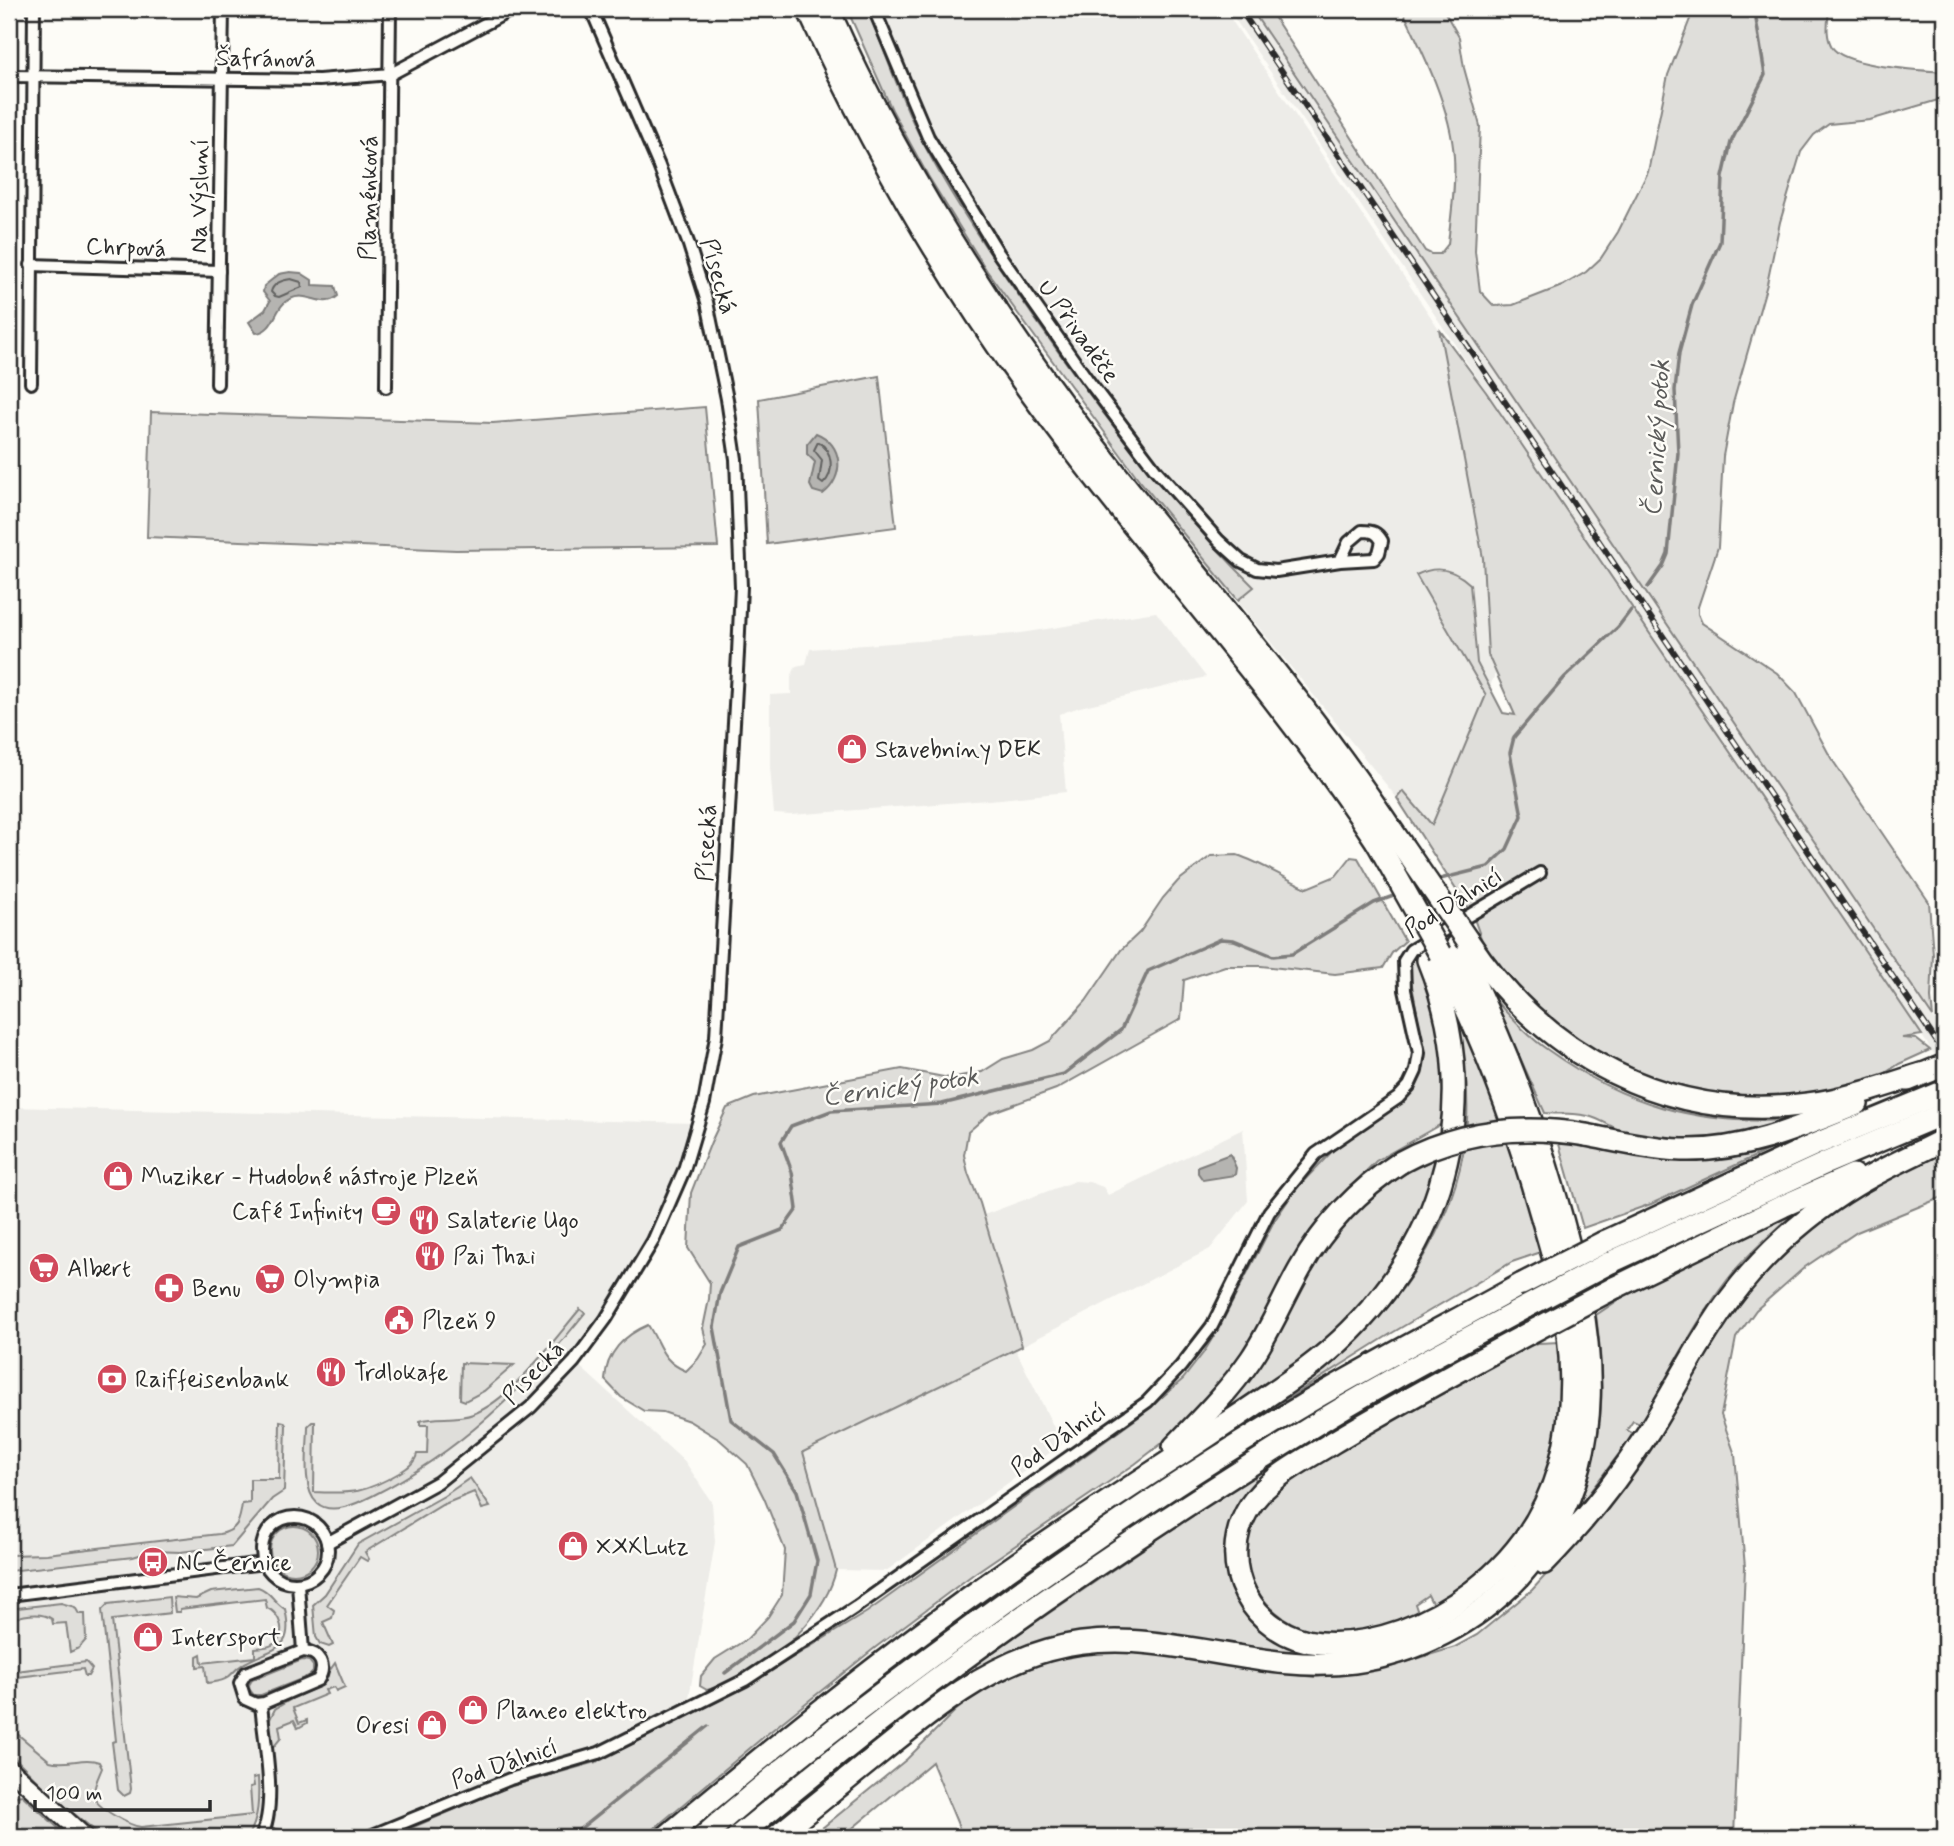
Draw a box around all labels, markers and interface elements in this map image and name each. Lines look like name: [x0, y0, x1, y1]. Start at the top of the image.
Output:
street label: Šafránová: [216, 43, 316, 76]
street label: Plaménková: [353, 135, 386, 261]
street label: Na Výsluní: [184, 138, 217, 254]
street label: Chrpová: [85, 232, 167, 265]
street label: Písecká: [692, 235, 743, 318]
street label: U Přivaděče: [1030, 274, 1126, 390]
water label: Černický potok: [1637, 358, 1679, 518]
shop icon: Stavebniny DEK: [835, 732, 869, 766]
place label: Stavebniny DEK: [875, 735, 1041, 766]
street label: Písecká: [690, 803, 725, 883]
street label: Pod Dálnicí: [1399, 861, 1509, 946]
water label: Černický potok: [820, 1060, 981, 1116]
shop icon: Muziker - Hudobné nástroje Plzeň: [101, 1159, 135, 1193]
place label: Muziker - Hudobné nástroje Plzeň: [141, 1162, 478, 1193]
cafe icon: Café Infinity: [369, 1194, 403, 1228]
place label: Café Infinity: [232, 1197, 363, 1228]
restaurant icon: Salaterie Ugo: [407, 1203, 441, 1237]
place label: Salaterie Ugo: [447, 1206, 579, 1237]
restaurant icon: Pai Thai: [413, 1239, 447, 1273]
place label: Pai Thai: [453, 1242, 535, 1273]
supermarket icon: Albert: [27, 1251, 61, 1285]
place label: Albert: [67, 1254, 131, 1285]
supermarket icon: Olympia: [253, 1262, 287, 1296]
place label: Olympia: [293, 1265, 380, 1296]
pharmacy icon: Benu: [152, 1271, 186, 1305]
place label: Benu: [192, 1274, 241, 1305]
public building icon: Plzeň 9: [382, 1303, 416, 1337]
place label: Plzeň 9: [422, 1306, 497, 1337]
street label: Písecká: [496, 1334, 572, 1412]
restaurant icon: Trdlokafe: [314, 1355, 348, 1389]
place label: Trdlokafe: [354, 1358, 448, 1389]
bank icon: Raiffeisenbank: [95, 1362, 129, 1396]
place label: Raiffeisenbank: [135, 1365, 289, 1396]
street label: Pod Dálnicí: [1005, 1396, 1113, 1484]
shop icon: XXXLutz: [556, 1529, 590, 1563]
place label: XXXLutz: [596, 1532, 689, 1563]
bus stop icon: NC Černice: [136, 1545, 170, 1579]
place label: NC Černice: [176, 1548, 292, 1579]
shop icon: Intersport: [131, 1620, 165, 1654]
place label: Intersport: [171, 1623, 282, 1654]
shop icon: Planeo elektro: [456, 1693, 490, 1727]
place label: Planeo elektro: [496, 1696, 647, 1727]
shop icon: Oresi: [415, 1708, 449, 1742]
place label: Oresi: [356, 1711, 409, 1742]
street label: Pod Dálnicí: [447, 1732, 562, 1797]
scale bar: [35, 1769, 210, 1813]
text: 100 m: [46, 1780, 102, 1808]

